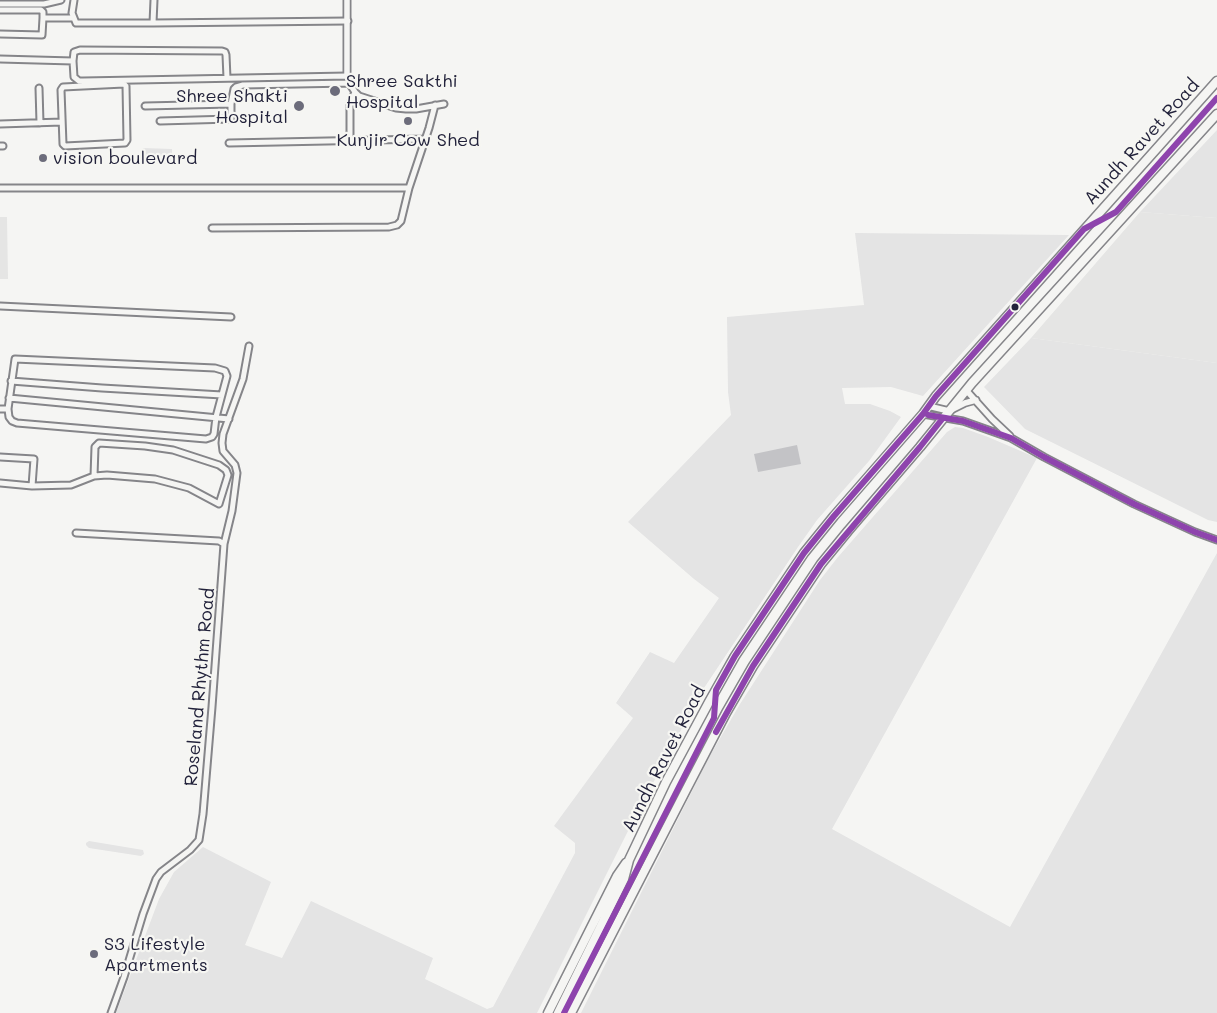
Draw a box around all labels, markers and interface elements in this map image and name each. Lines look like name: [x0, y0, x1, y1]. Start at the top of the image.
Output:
place label: Shree Sakthi Hospital: [346, 70, 458, 112]
street label: Aundh Ravet Road: [1080, 75, 1204, 209]
marker: Shree Sakthi Hospital: [328, 84, 342, 98]
place label: Shree Shakti Hospital: [176, 85, 288, 128]
marker: Shree Shakti Hospital: [292, 99, 306, 113]
marker: Kunjir Cow Shed: [402, 115, 414, 127]
place label: Kunjir Cow Shed: [336, 129, 480, 151]
place label: vision boulevard: [53, 147, 198, 169]
marker: vision boulevard: [37, 152, 49, 164]
unlabelled marker: [1010, 302, 1020, 312]
street label: Roseland Rhythm Road: [181, 587, 219, 787]
street label: Aundh Ravet Road: [618, 682, 710, 836]
place label: S3 Lifestyle Apartments: [104, 933, 208, 976]
marker: S3 Lifestyle Apartments: [88, 948, 100, 960]

